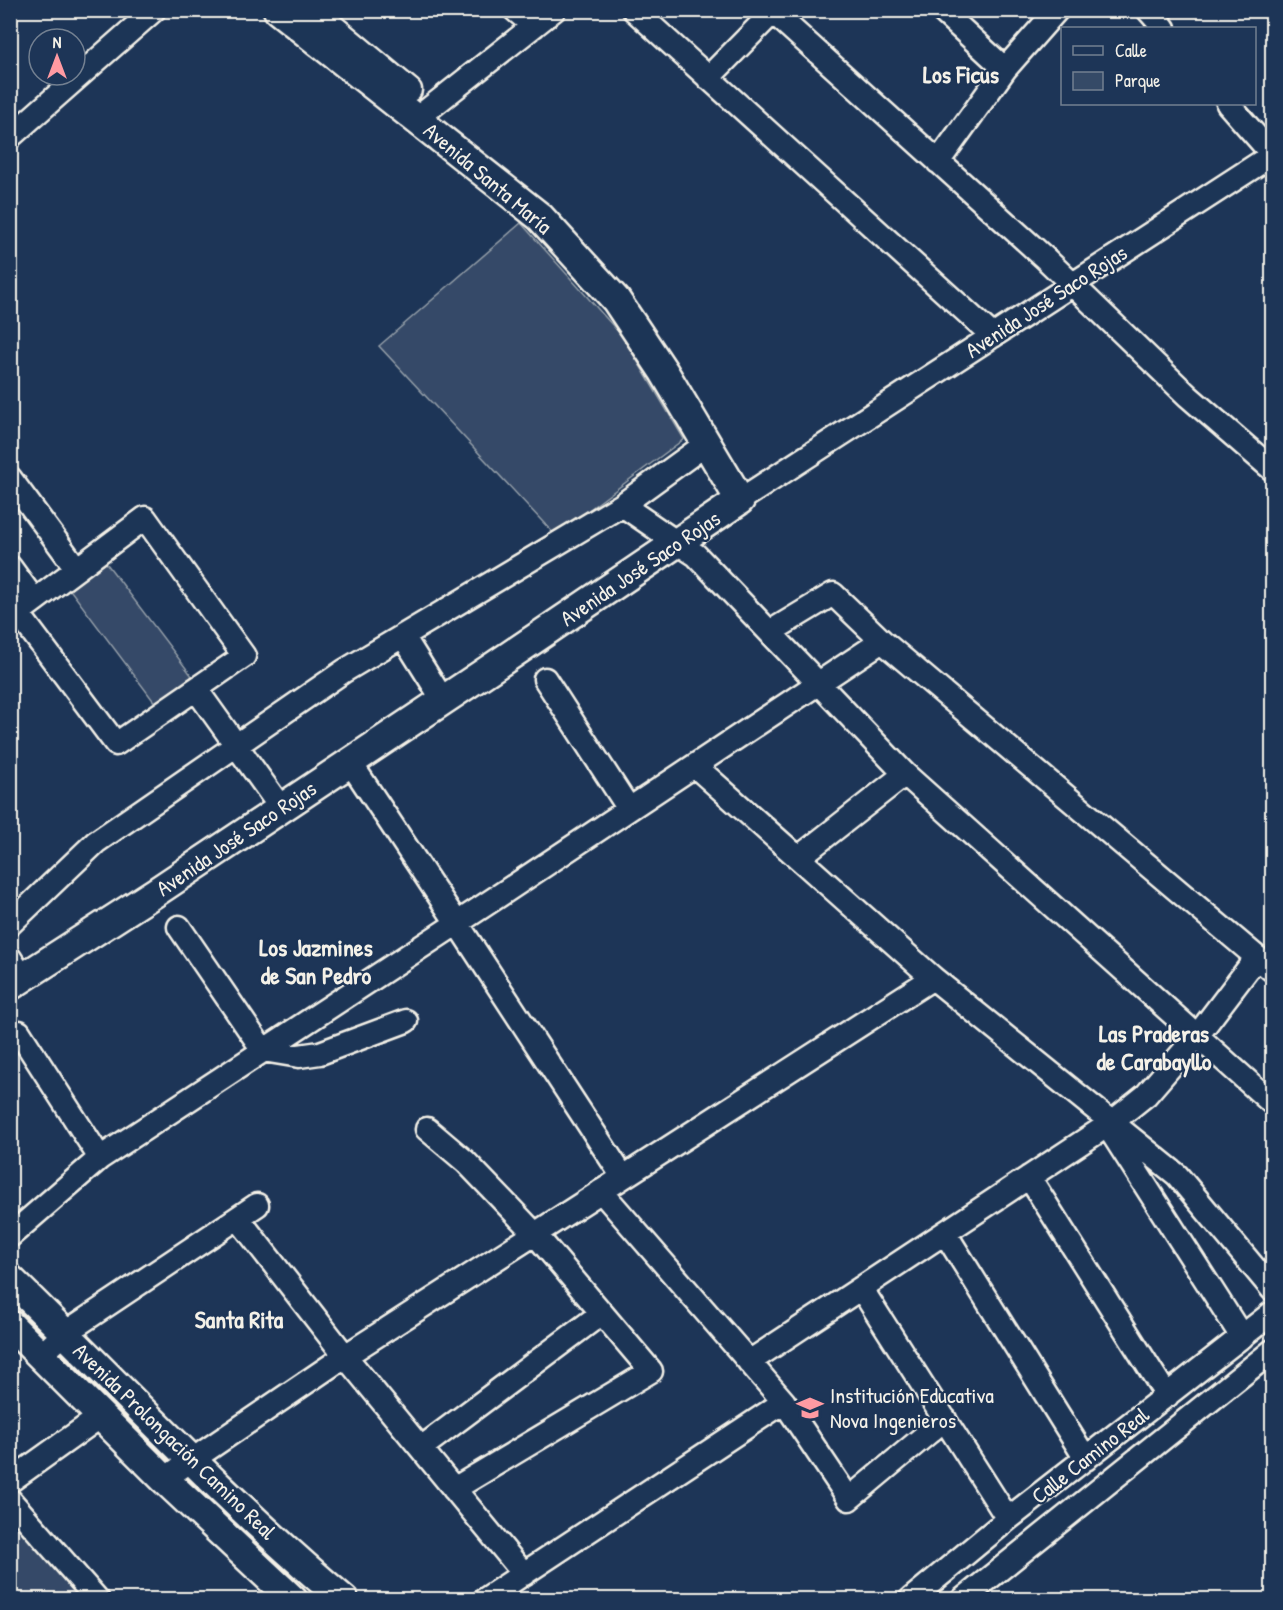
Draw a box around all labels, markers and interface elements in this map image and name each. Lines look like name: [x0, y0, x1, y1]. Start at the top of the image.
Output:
north arrow: [27, 27, 87, 87]
legend: [1061, 27, 1256, 105]
text: N: [53, 31, 62, 53]
text: Calle: [1115, 38, 1147, 63]
district label: Los Ficus: [923, 58, 999, 90]
text: Parque: [1115, 68, 1160, 93]
street label: Avenida Santa María: [417, 115, 559, 241]
street label: Avenida José Saco Rojas: [959, 237, 1133, 365]
street label: Avenida José Saco Rojas: [554, 503, 726, 633]
street label: Avenida José Saco Rojas: [150, 773, 322, 903]
district label: Los Jazmines de San Pedro: [259, 931, 373, 991]
district label: Las Praderas de Carabayllo: [1096, 1017, 1212, 1078]
district label: Santa Rita: [195, 1303, 284, 1335]
street label: Avenida Prolongación Camino Real: [67, 1336, 283, 1546]
place label: Institución Educativa Nova Ingenieros: [830, 1380, 994, 1435]
school or university icon: Institución Educativa Nova Ingenieros: [795, 1393, 825, 1423]
street label: Calle Camino Real: [1025, 1399, 1155, 1510]

